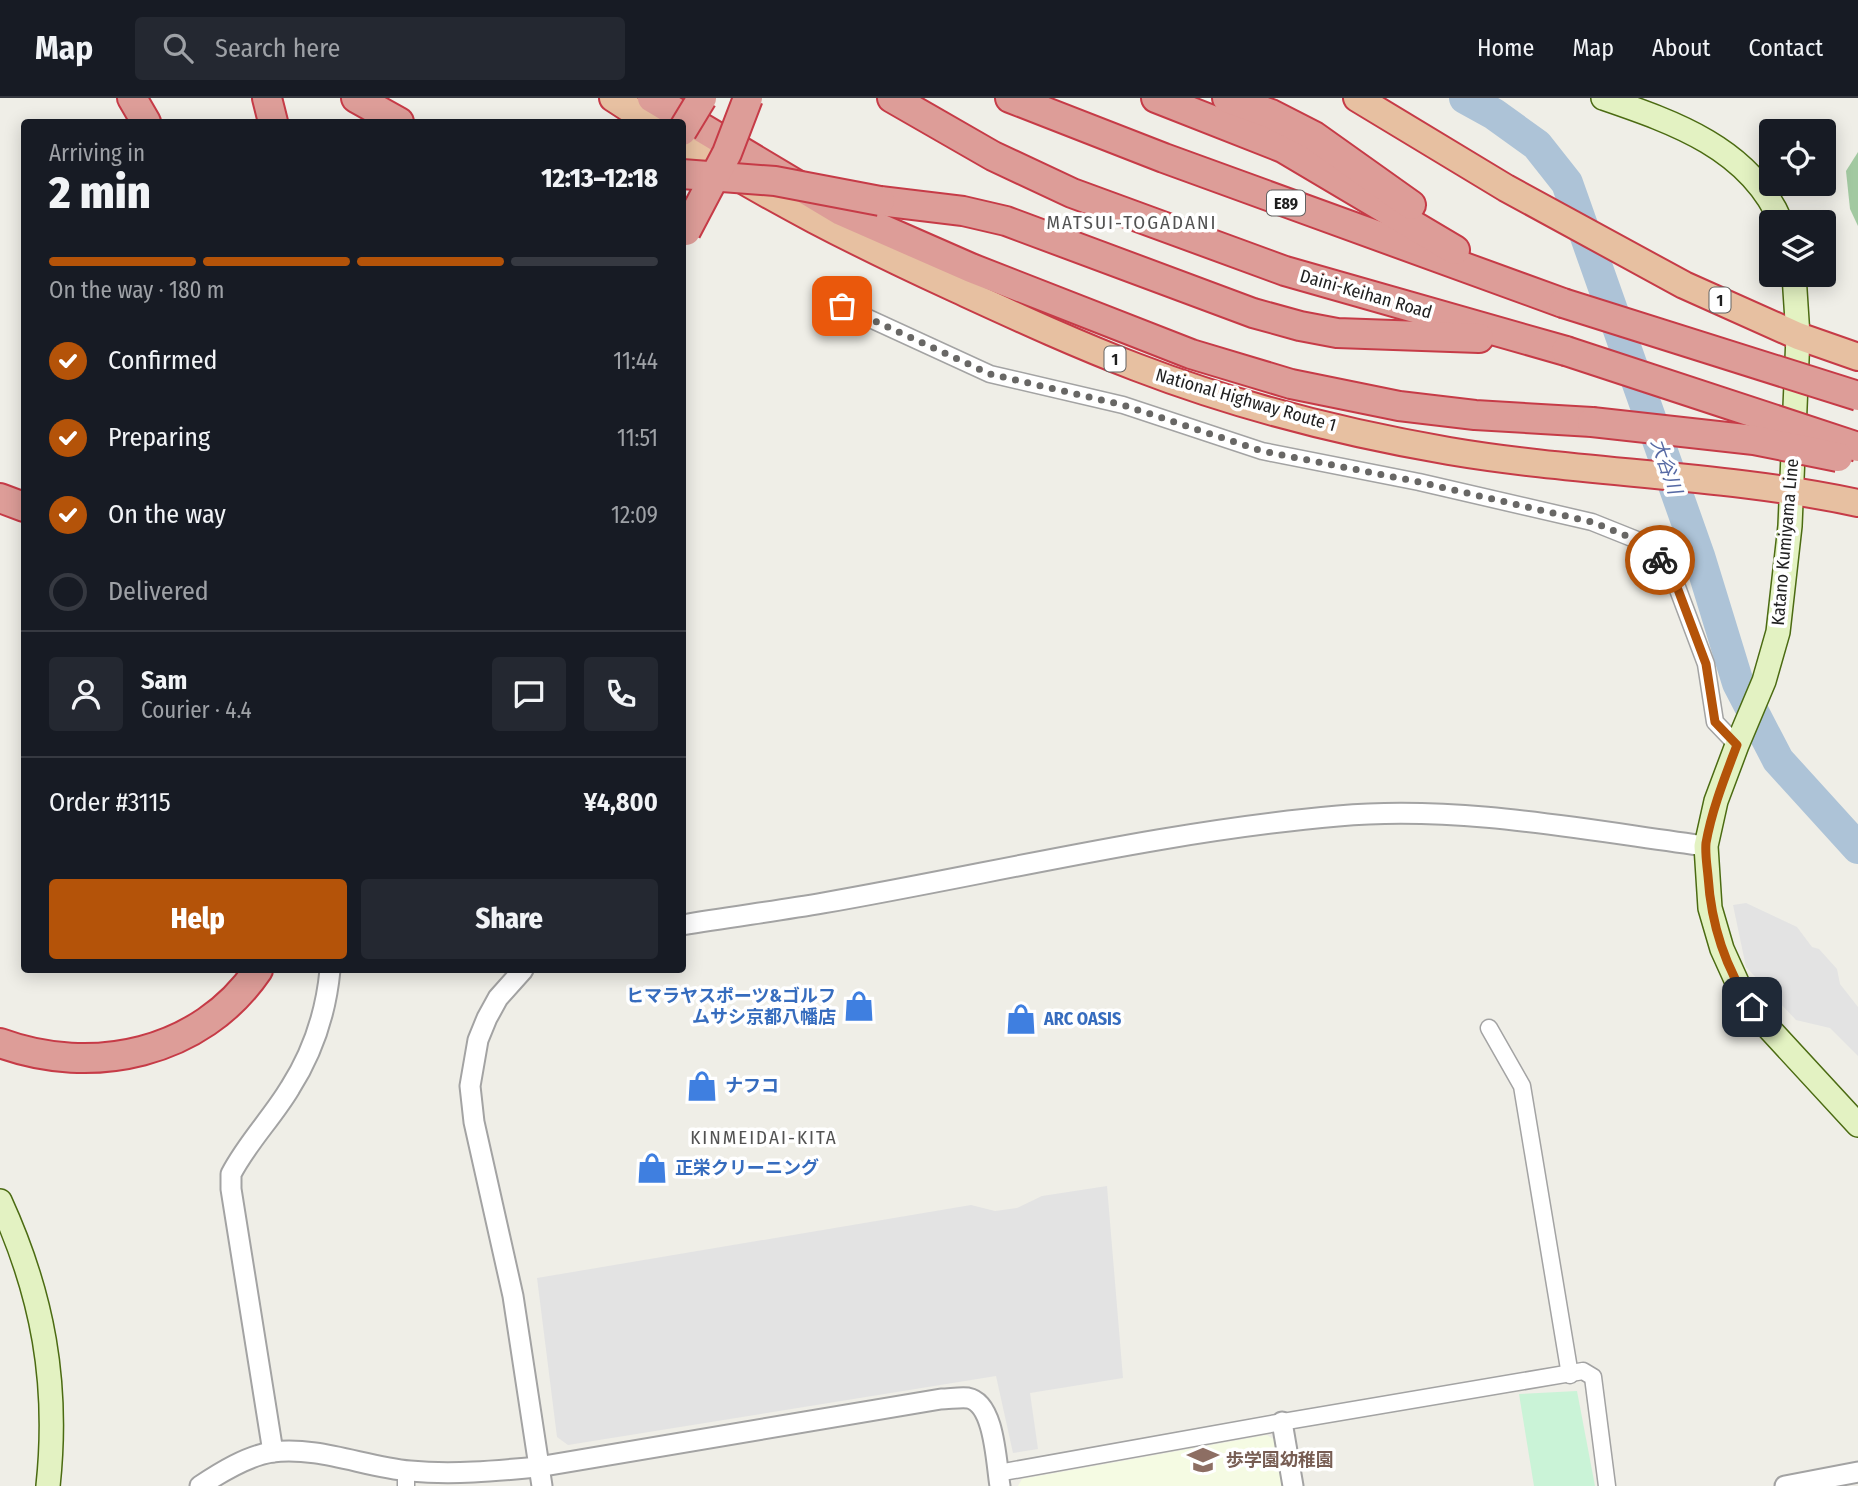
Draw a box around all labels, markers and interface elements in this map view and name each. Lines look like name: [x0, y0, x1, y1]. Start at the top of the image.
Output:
search box: [135, 17, 625, 80]
text: Map: [35, 28, 93, 68]
icon: search: [159, 29, 197, 67]
text: Search here: [215, 33, 340, 64]
text: Home: [1477, 34, 1534, 62]
text: Map: [1572, 34, 1614, 62]
text: About: [1652, 34, 1710, 62]
text: Contact: [1748, 34, 1823, 62]
map controls: [1759, 119, 1836, 287]
button: locate: [1759, 119, 1836, 196]
text: Arriving in: [49, 139, 145, 167]
text: 12:13–12:18: [541, 163, 658, 194]
text: 2 min: [49, 165, 151, 220]
road number: E89: [1267, 190, 1305, 216]
button: layers: [1759, 210, 1836, 287]
district label: MATSUI-TOGADANI: [1047, 211, 1217, 234]
street label: Daini-Keihan Road: [1297, 265, 1435, 323]
text: On the way · 180 m: [49, 276, 225, 304]
pin: [812, 276, 872, 336]
icon: bag: [823, 287, 861, 325]
road number: 1: [1710, 288, 1730, 312]
icon: check: [49, 342, 87, 380]
text: Confirmed: [108, 345, 218, 376]
road number: 1: [1104, 346, 1126, 372]
text: 11:44: [613, 347, 658, 375]
street label: National Highway Route 1: [1153, 364, 1339, 436]
icon: check: [49, 419, 87, 457]
text: Preparing: [108, 422, 210, 453]
text: 11:51: [617, 424, 658, 452]
water label: 大谷川: [1646, 435, 1687, 499]
street label: Katano Kumiyama Line: [1767, 458, 1803, 626]
icon: check: [49, 496, 87, 534]
text: On the way: [108, 499, 226, 530]
text: 12:09: [611, 501, 658, 529]
courier: [1625, 525, 1695, 595]
icon: bike: [1641, 541, 1679, 579]
text: Delivered: [108, 576, 209, 607]
button: person: [49, 657, 123, 731]
button: chat: [492, 657, 566, 731]
button: phone: [584, 657, 658, 731]
text: Sam: [141, 665, 187, 696]
text: Courier · 4.4: [141, 696, 252, 724]
text: Order #3115: [49, 787, 171, 818]
text: ¥4,800: [584, 787, 658, 818]
button: Help: [49, 879, 347, 959]
button: Share: [361, 879, 658, 959]
pin: [1722, 977, 1782, 1037]
place label: ヒマラヤスポーツ&ゴルフ ムサシ京都八幡店: [626, 985, 836, 1028]
icon: home: [1733, 988, 1771, 1026]
shop icon: ヒマラヤスポーツ&ゴルフ ムサシ京都八幡店: [842, 989, 876, 1023]
shop icon: ARC OASIS: [1004, 1002, 1038, 1036]
place label: ARC OASIS: [1043, 1008, 1121, 1030]
shop icon: ナフコ: [685, 1069, 719, 1103]
place label: ナフコ: [725, 1075, 779, 1097]
district label: KINMEIDAI-KITA: [690, 1126, 838, 1149]
shop icon: 正栄クリーニング: [635, 1151, 669, 1185]
place label: 正栄クリーニング: [675, 1157, 819, 1179]
school or university icon: 歩学園幼稚園: [1186, 1443, 1220, 1477]
place label: 歩学園幼稚園: [1226, 1449, 1334, 1471]

